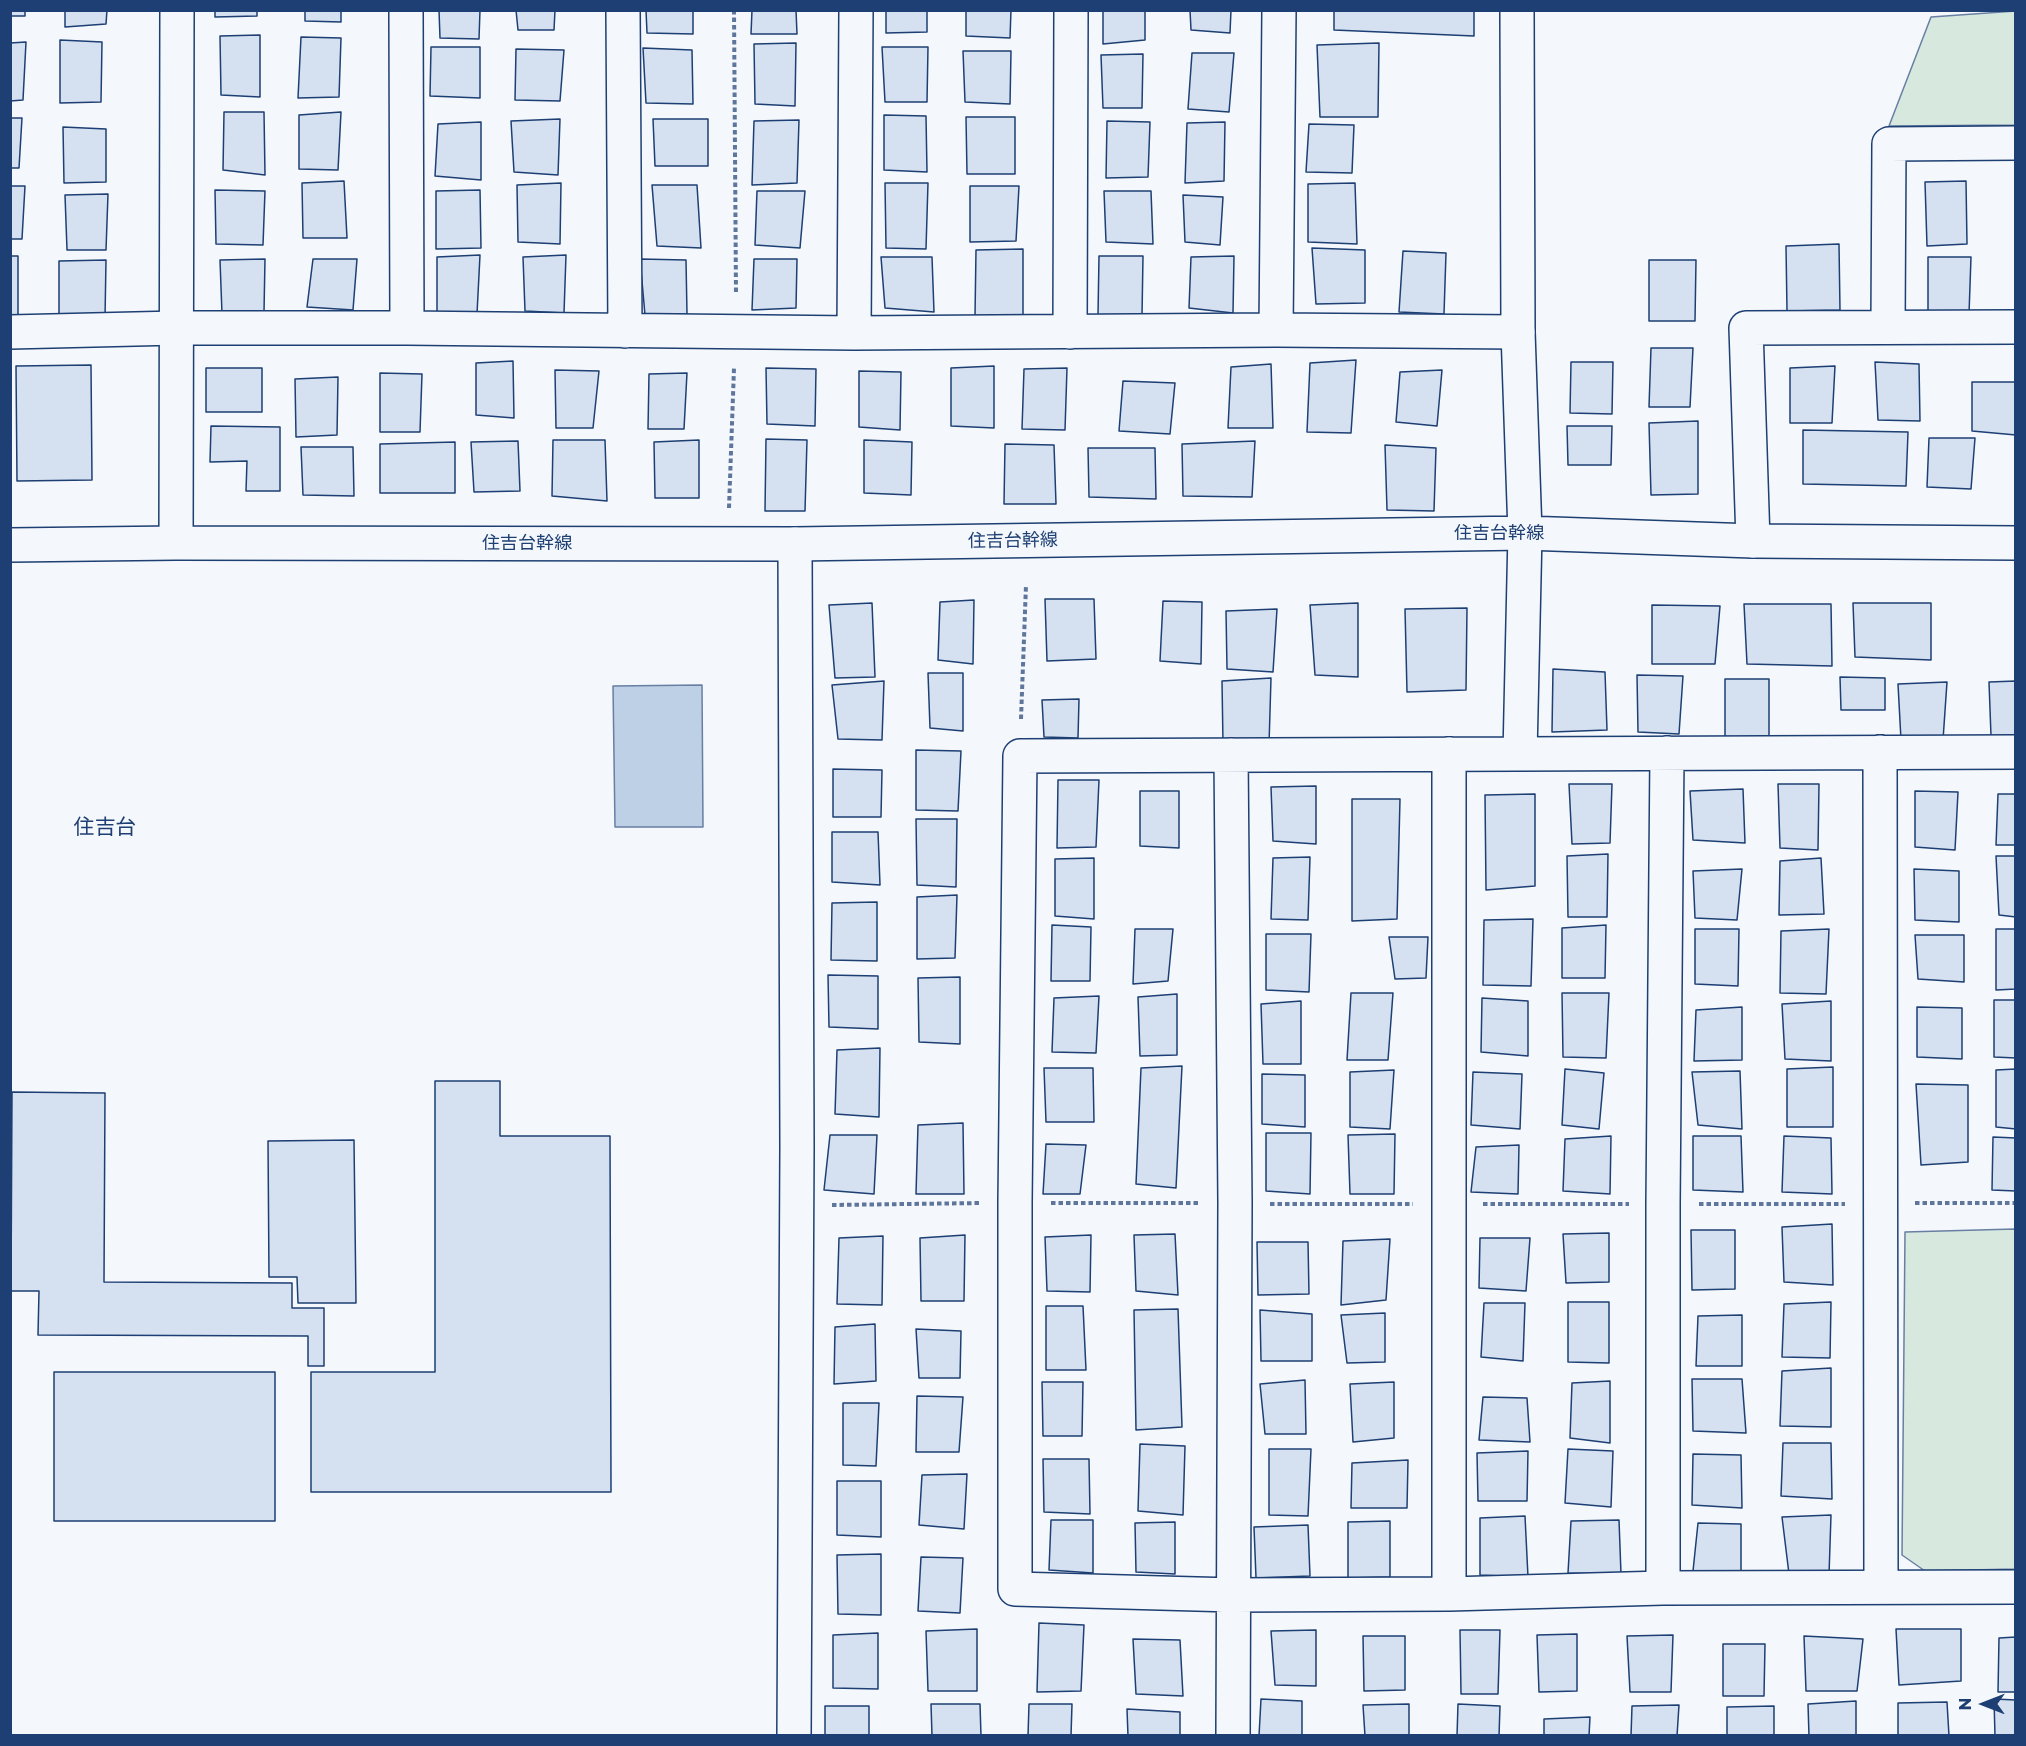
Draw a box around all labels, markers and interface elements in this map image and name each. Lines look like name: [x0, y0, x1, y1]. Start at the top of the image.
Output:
street label: 住吉台幹線: [1454, 523, 1544, 545]
street label: 住吉台幹線: [968, 529, 1058, 553]
street label: 住吉台幹線: [482, 533, 572, 555]
district label: 住吉台: [74, 815, 136, 841]
north arrow: [1954, 1674, 2014, 1734]
text: N: [1956, 1698, 1975, 1710]

